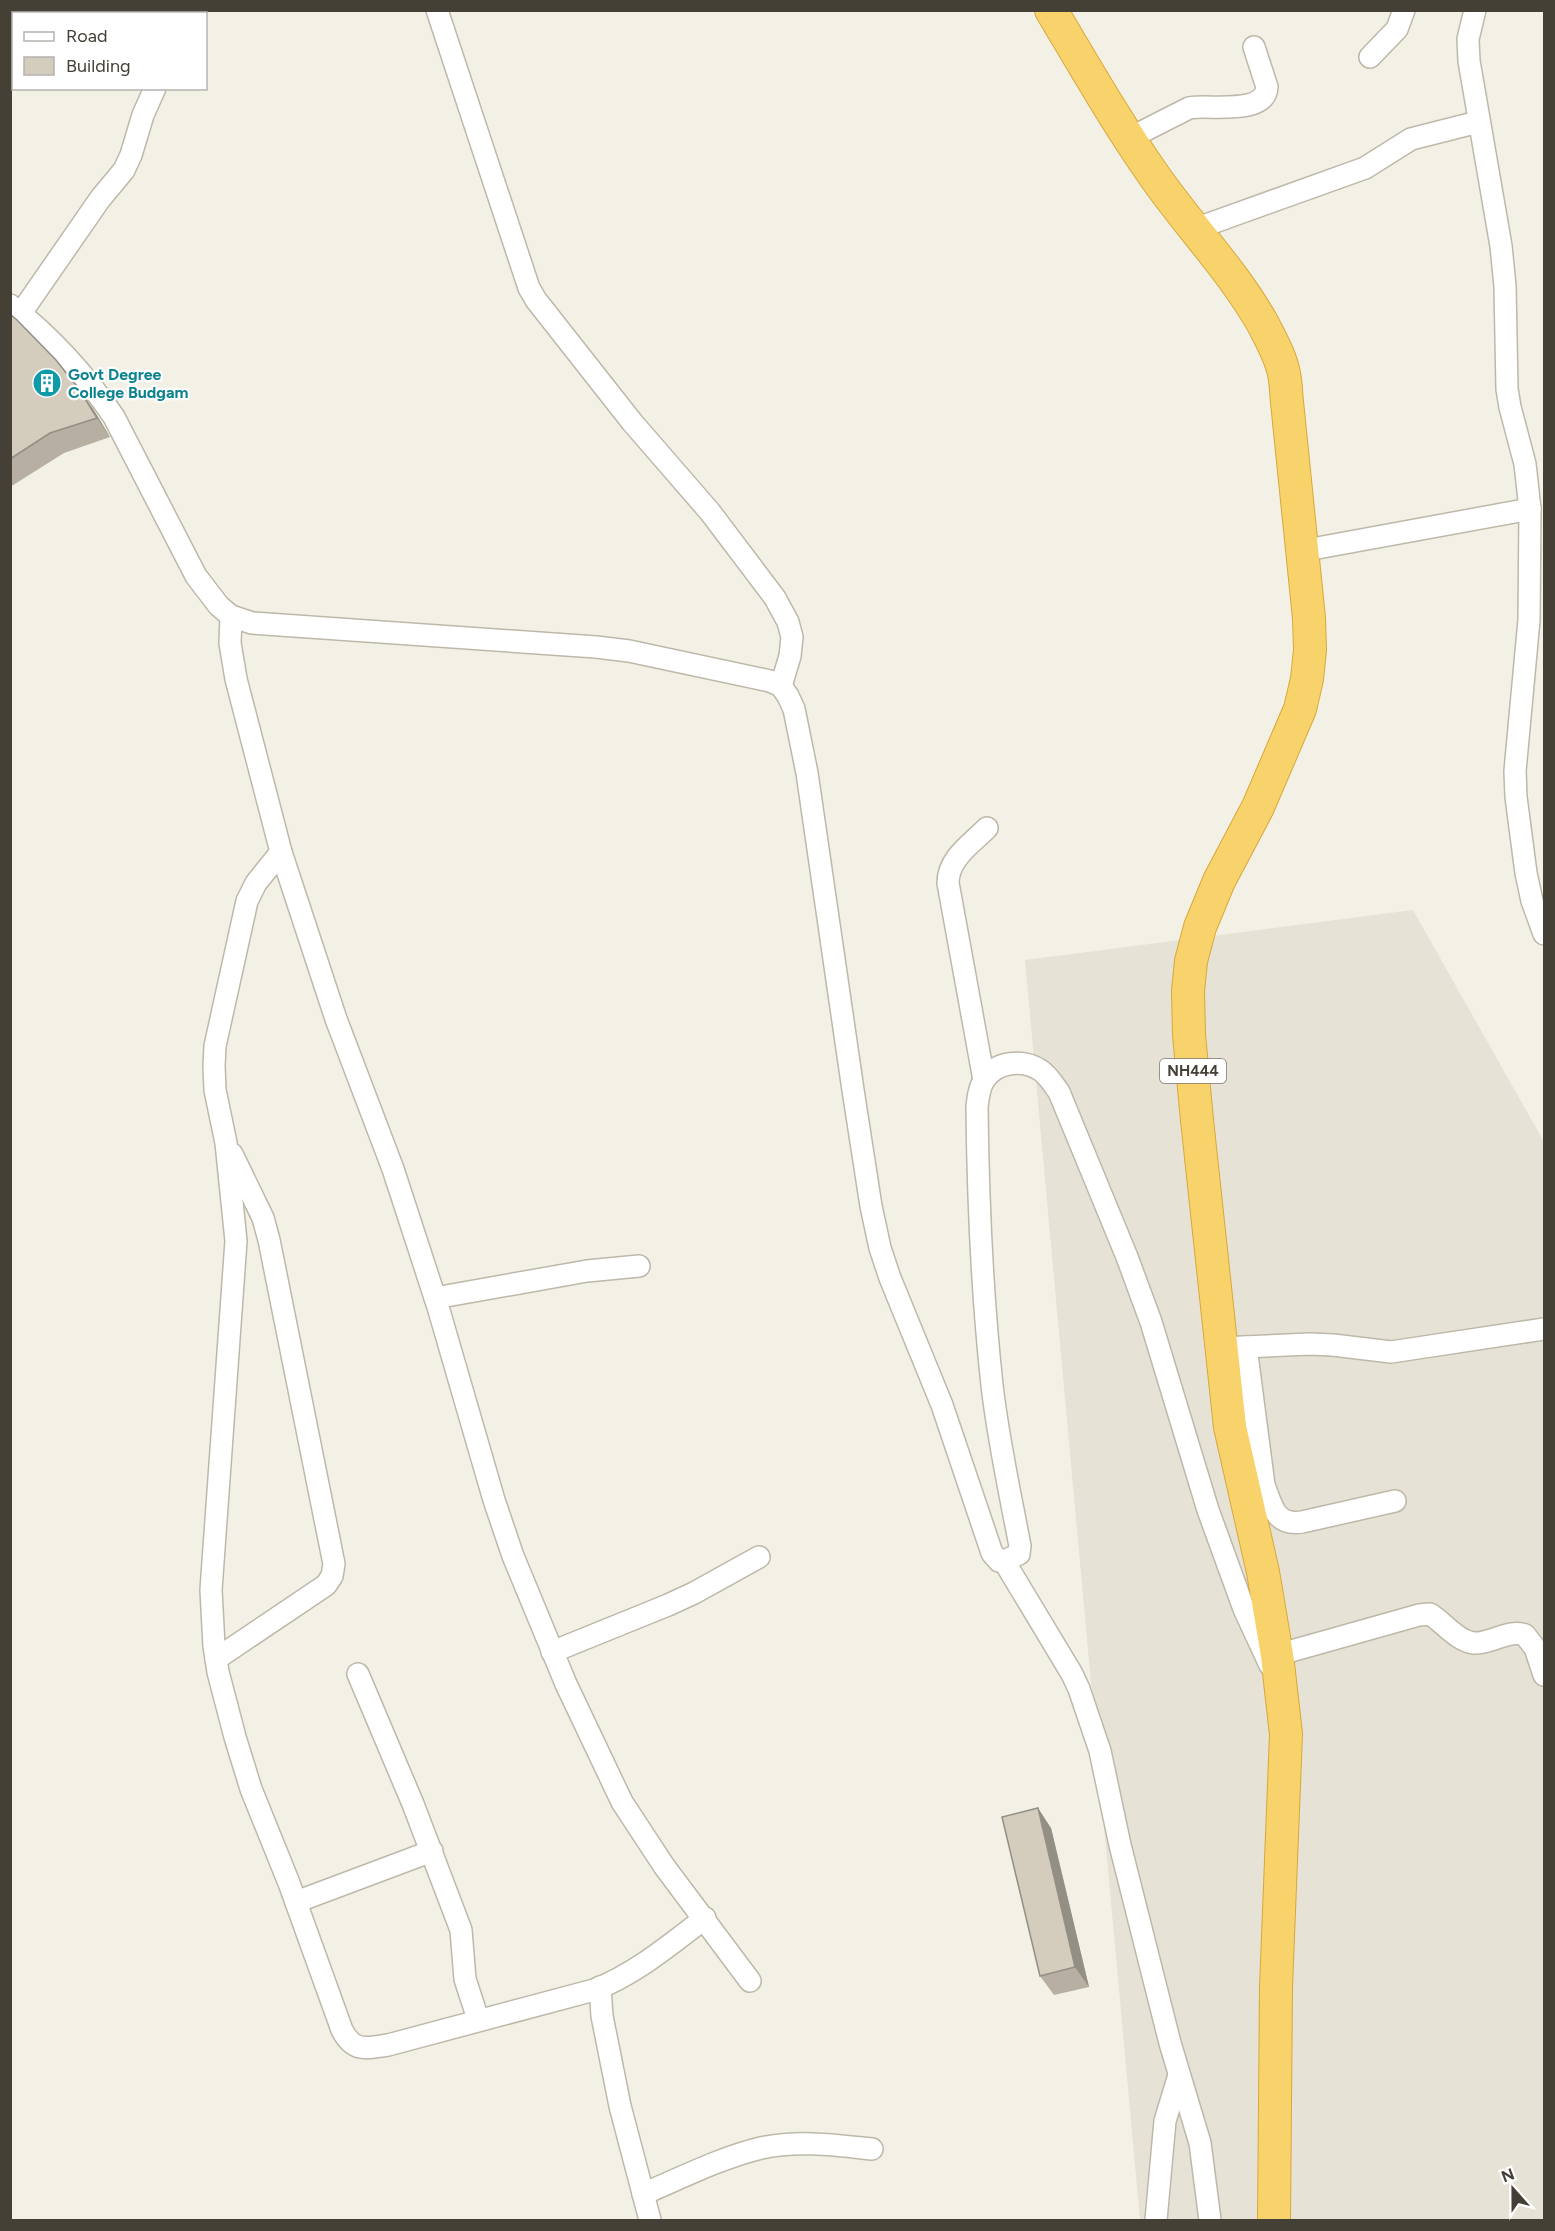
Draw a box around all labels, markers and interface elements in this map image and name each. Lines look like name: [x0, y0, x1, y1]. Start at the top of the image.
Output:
legend: [12, 12, 207, 90]
text: Road: [66, 25, 107, 47]
text: Building: [66, 55, 131, 77]
place label: Govt Degree College Budgam: [68, 365, 188, 402]
building icon: Govt Degree College Budgam: [31, 367, 63, 399]
road number: NH444: [1160, 1059, 1226, 1083]
north arrow: [1483, 2159, 1543, 2219]
text: N: [1499, 2164, 1517, 2187]

